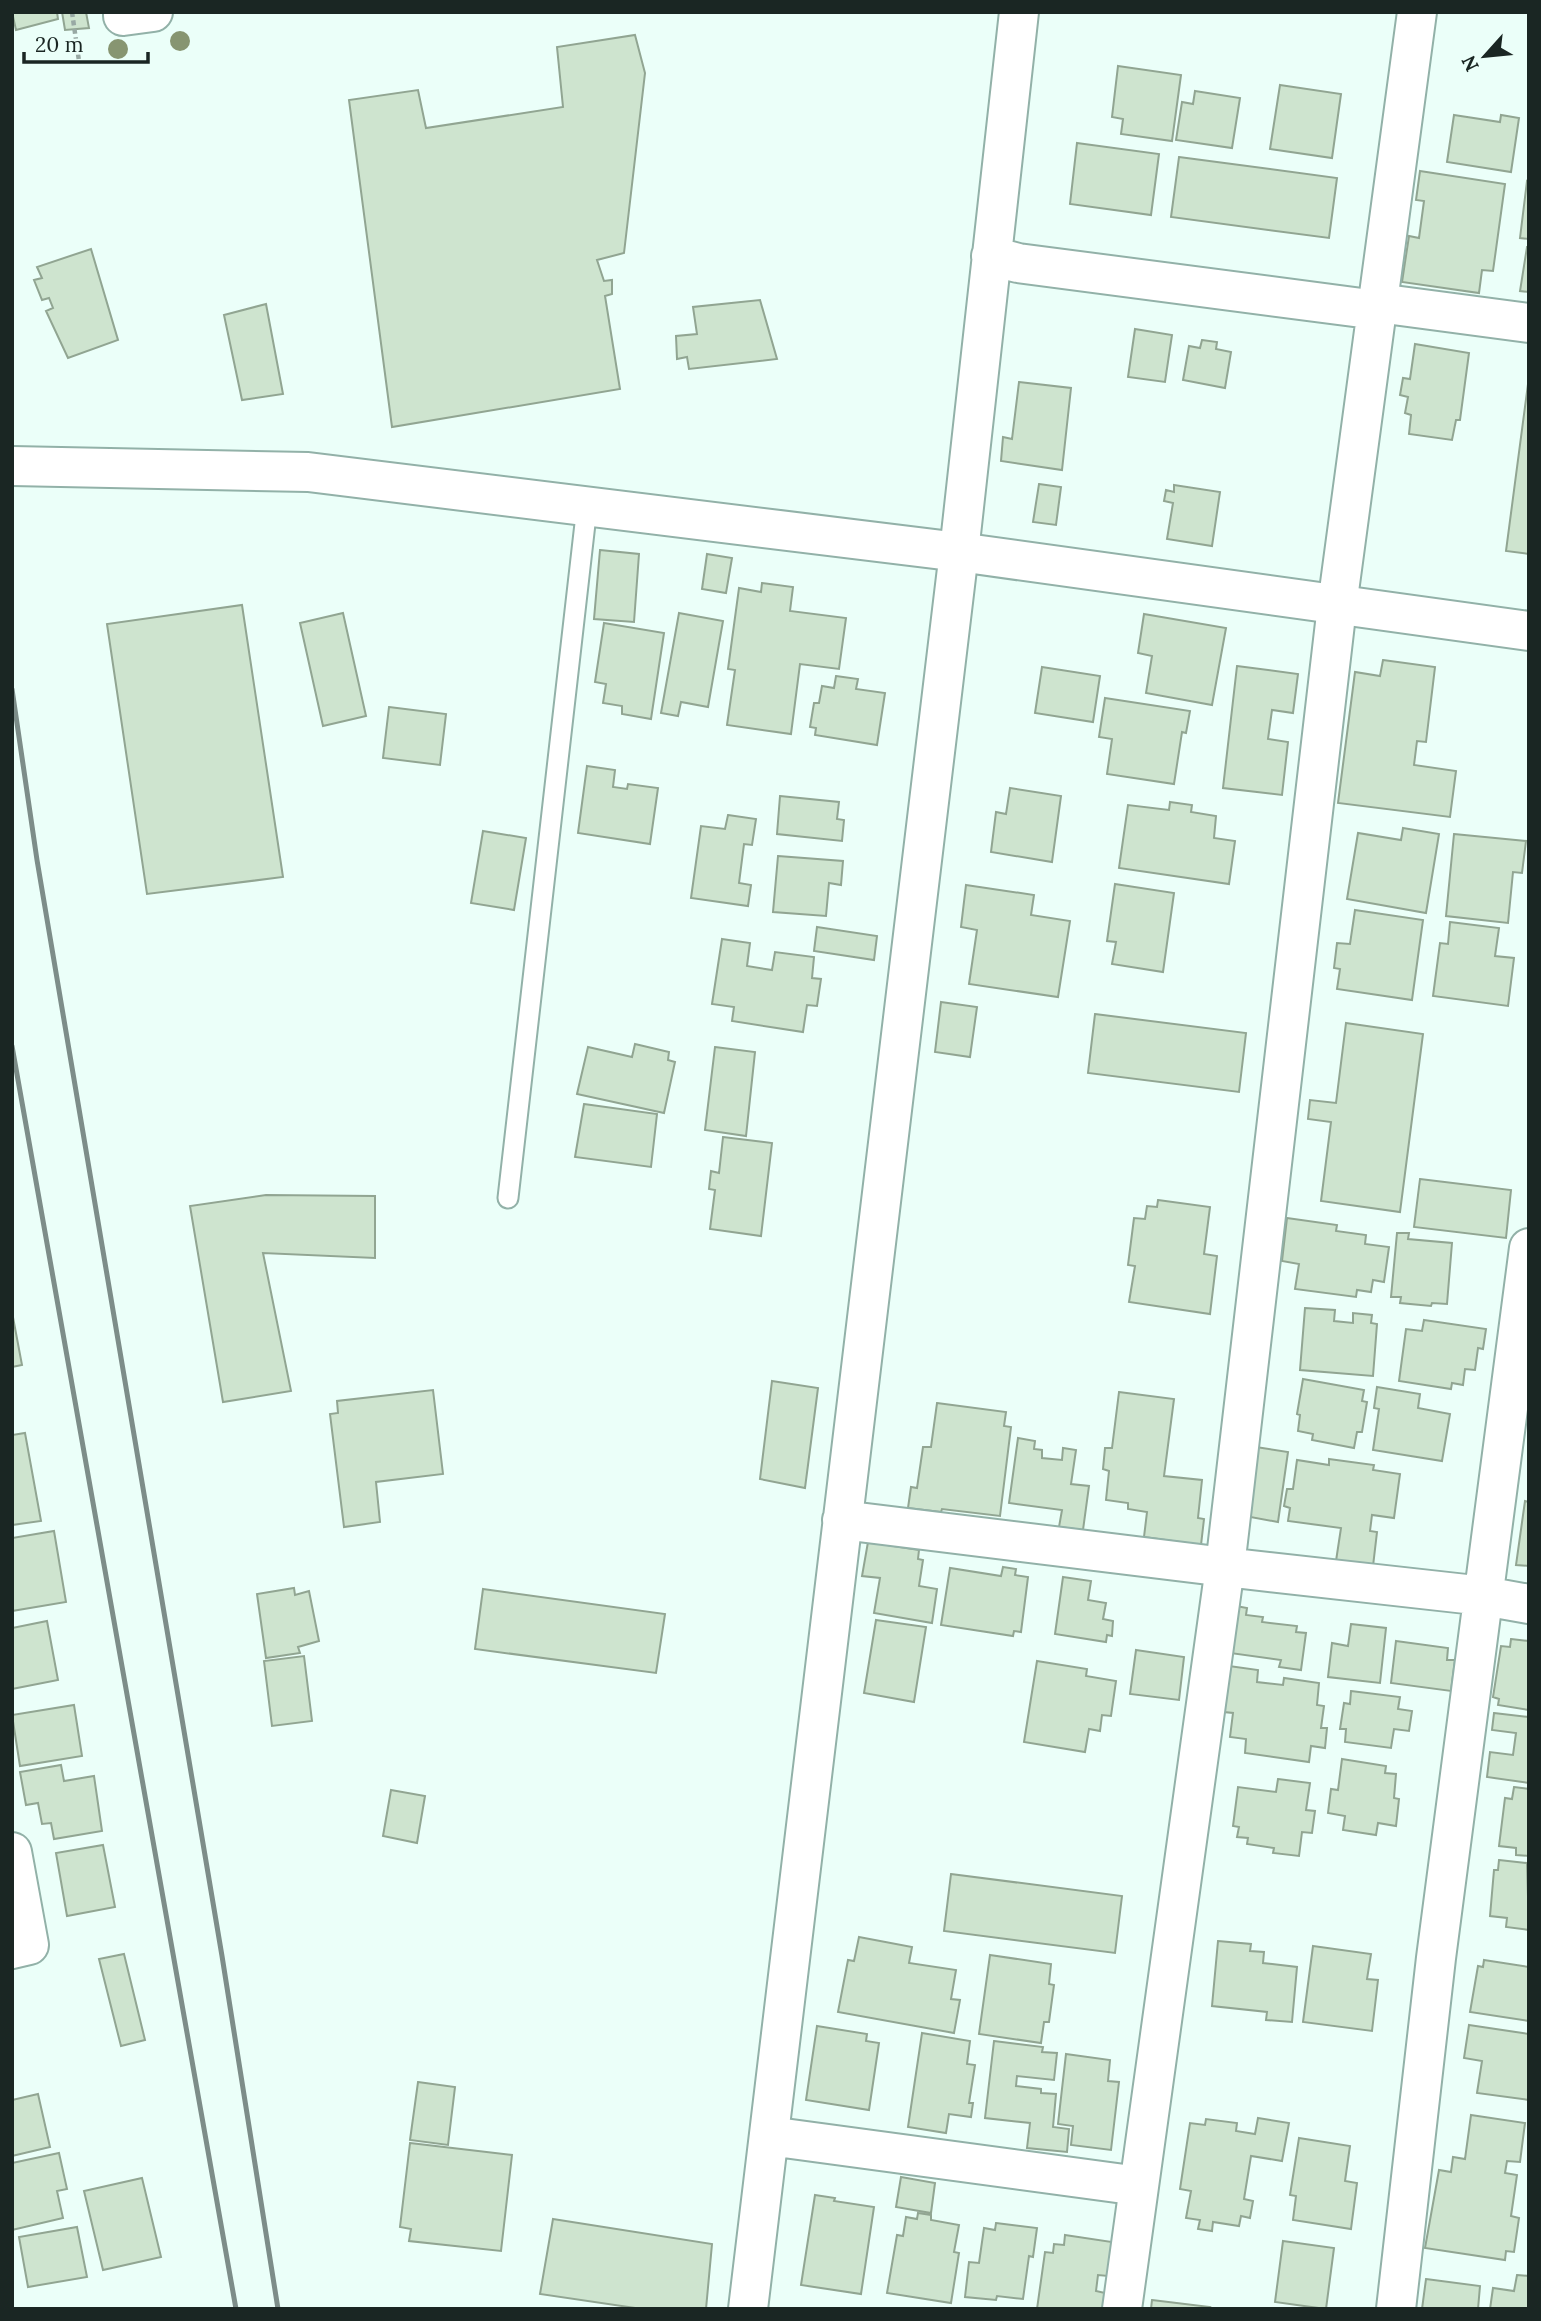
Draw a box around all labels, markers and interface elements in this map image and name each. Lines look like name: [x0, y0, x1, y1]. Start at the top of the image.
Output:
scale bar: [24, 21, 149, 65]
north arrow: [1450, 21, 1520, 91]
text: 20 m: [35, 31, 84, 58]
text: N: [1456, 51, 1484, 76]

